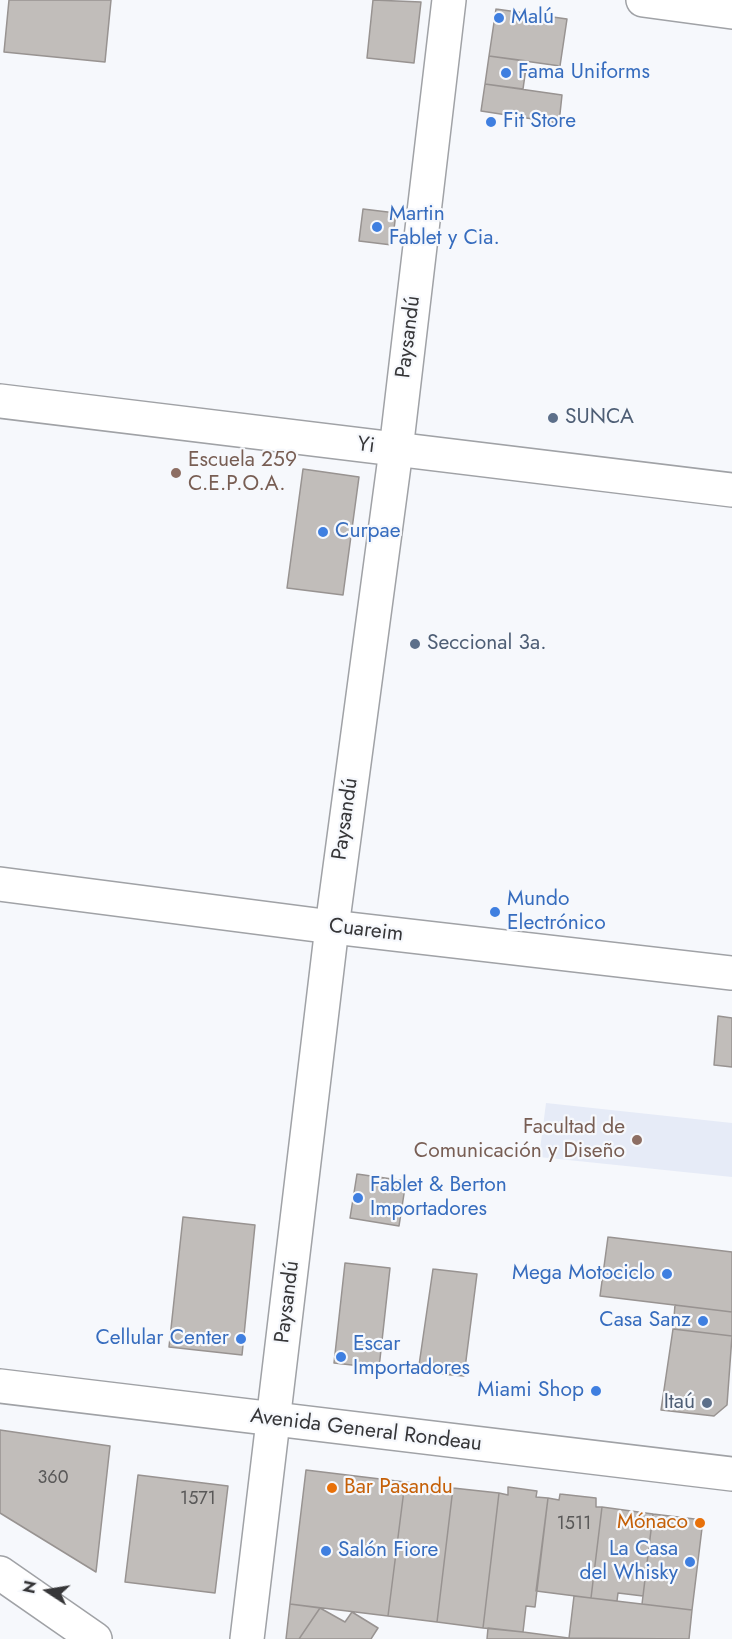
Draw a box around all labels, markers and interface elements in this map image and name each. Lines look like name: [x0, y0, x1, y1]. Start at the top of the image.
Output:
place label: Malú: [511, 5, 554, 31]
marker: Malú: [492, 11, 506, 25]
place label: Fama Uniforms: [518, 60, 650, 86]
marker: Fama Uniforms: [499, 66, 513, 80]
place label: Fit Store: [503, 109, 576, 135]
marker: Fit Store: [484, 115, 498, 129]
place label: Martin Fablet y Cia.: [389, 202, 500, 252]
marker: Martin Fablet y Cia.: [370, 220, 384, 234]
street label: Paysandú: [391, 294, 427, 380]
place label: SUNCA: [565, 405, 634, 431]
marker: SUNCA: [546, 411, 560, 425]
street label: Yi: [356, 432, 376, 460]
place label: Escuela 259 C.E.P.O.A.: [188, 448, 297, 498]
marker: Escuela 259 C.E.P.O.A.: [169, 466, 183, 480]
place label: Curpae: [335, 519, 400, 545]
marker: Curpae: [316, 525, 330, 539]
place label: Seccional 3a.: [427, 631, 546, 657]
marker: Seccional 3a.: [408, 637, 422, 651]
street label: Paysandú: [328, 776, 364, 862]
place label: Mundo Electrónico: [507, 887, 606, 937]
marker: Mundo Electrónico: [488, 905, 502, 919]
street label: Cuareim: [327, 914, 405, 948]
place label: Facultad de Comunicación y Diseño: [414, 1115, 625, 1165]
marker: Facultad de Comunicación y Diseño: [630, 1133, 644, 1147]
place label: Fablet & Berton Importadores: [370, 1173, 507, 1223]
marker: Fablet & Berton Importadores: [351, 1191, 365, 1205]
street label: Paysandú: [270, 1259, 306, 1345]
place label: Mega Motociclo: [512, 1261, 655, 1287]
marker: Mega Motociclo: [660, 1267, 674, 1281]
place label: Casa Sanz: [599, 1308, 691, 1334]
marker: Casa Sanz: [696, 1314, 710, 1328]
place label: Cellular Center: [95, 1326, 229, 1352]
marker: Cellular Center: [234, 1332, 248, 1346]
place label: Escar Importadores: [353, 1332, 470, 1382]
marker: Escar Importadores: [334, 1350, 348, 1364]
place label: Miami Shop: [477, 1378, 584, 1404]
marker: Miami Shop: [589, 1384, 603, 1398]
place label: Itaú: [664, 1390, 695, 1416]
marker: Itaú: [700, 1396, 714, 1410]
street label: Avenida General Rondeau: [249, 1404, 483, 1458]
house number: 360: [38, 1468, 68, 1490]
place label: Bar Pasandu: [344, 1475, 453, 1501]
marker: Bar Pasandu: [325, 1481, 339, 1495]
house number: 1571: [180, 1489, 216, 1511]
place label: Mónaco: [617, 1510, 688, 1536]
house number: 1511: [557, 1514, 591, 1536]
marker: Mónaco: [693, 1516, 707, 1530]
place label: La Casa del Whisky: [580, 1537, 678, 1587]
place label: Salón Fiore: [338, 1538, 438, 1564]
marker: Salón Fiore: [319, 1544, 333, 1558]
marker: La Casa del Whisky: [683, 1555, 697, 1569]
north arrow: [18, 1561, 78, 1621]
text: N: [17, 1579, 42, 1596]

